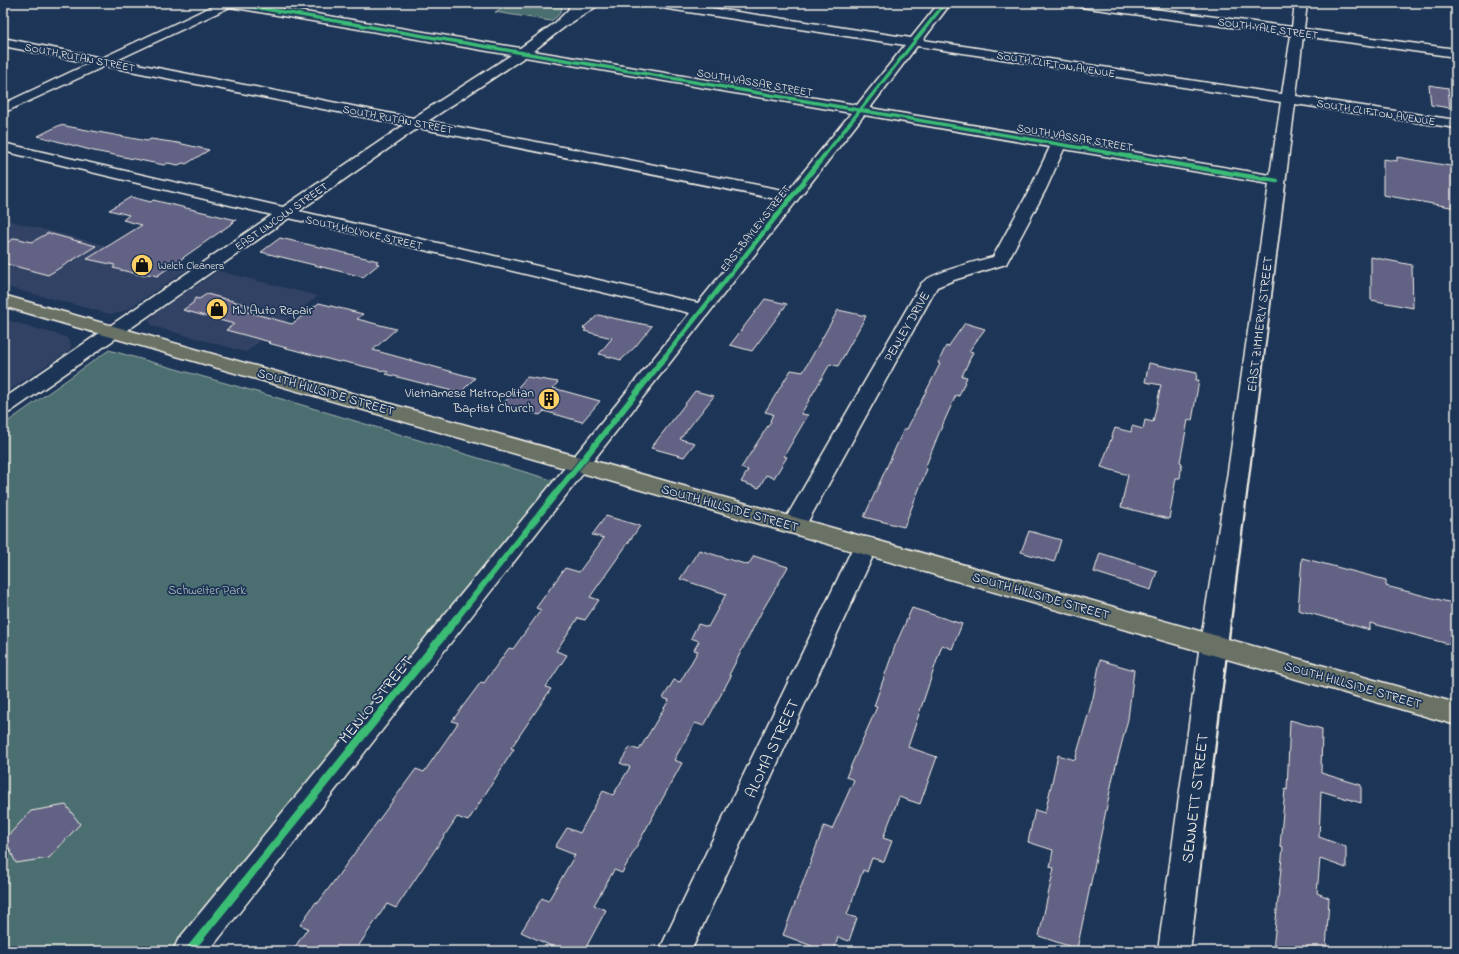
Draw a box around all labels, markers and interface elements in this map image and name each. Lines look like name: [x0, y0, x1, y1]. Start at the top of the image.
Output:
street label: SOUTH YALE STREET: [1217, 14, 1320, 44]
street label: SOUTH RUTAN STREET: [23, 39, 137, 77]
street label: SOUTH CLIFTON AVENUE: [995, 48, 1117, 82]
street label: SOUTH VASSAR STREET: [696, 65, 815, 101]
street label: SOUTH CLIFTON AVENUE: [1315, 96, 1437, 130]
street label: SOUTH RUTAN STREET: [341, 101, 455, 139]
street label: SOUTH VASSAR STREET: [1016, 120, 1135, 156]
street label: EAST LINCOLN STREET: [232, 178, 332, 255]
street label: EAST BAYLEY STREET: [717, 181, 795, 275]
street label: SOUTH HOLYOKE STREET: [304, 212, 425, 254]
shop icon: Welch Cleaners: [129, 252, 155, 278]
street label: EAST ZIMMERLY STREET: [1243, 255, 1278, 393]
place label: Welch Cleaners: [158, 258, 225, 274]
street label: PENLEY DRIVE: [879, 288, 935, 365]
shop icon: MJ Auto Repair: [204, 296, 230, 322]
place label: MJ Auto Repair: [232, 301, 314, 320]
street label: SOUTH HILLSIDE STREET: [255, 364, 397, 421]
place label: Vietnamese Metropolitan Baptist Church: [404, 384, 534, 418]
building icon: Vietnamese Metropolitan Baptist Church: [536, 386, 562, 412]
street label: SOUTH HILLSIDE STREET: [659, 480, 801, 537]
street label: SOUTH HILLSIDE STREET: [970, 568, 1112, 625]
park label: Schweiter Park: [168, 581, 246, 600]
street label: MENLO STREET: [333, 651, 420, 750]
street label: SOUTH HILLSIDE STREET: [1282, 657, 1424, 714]
street label: ALOMA STREET: [739, 695, 806, 802]
street label: SENNETT STREET: [1176, 732, 1216, 864]

